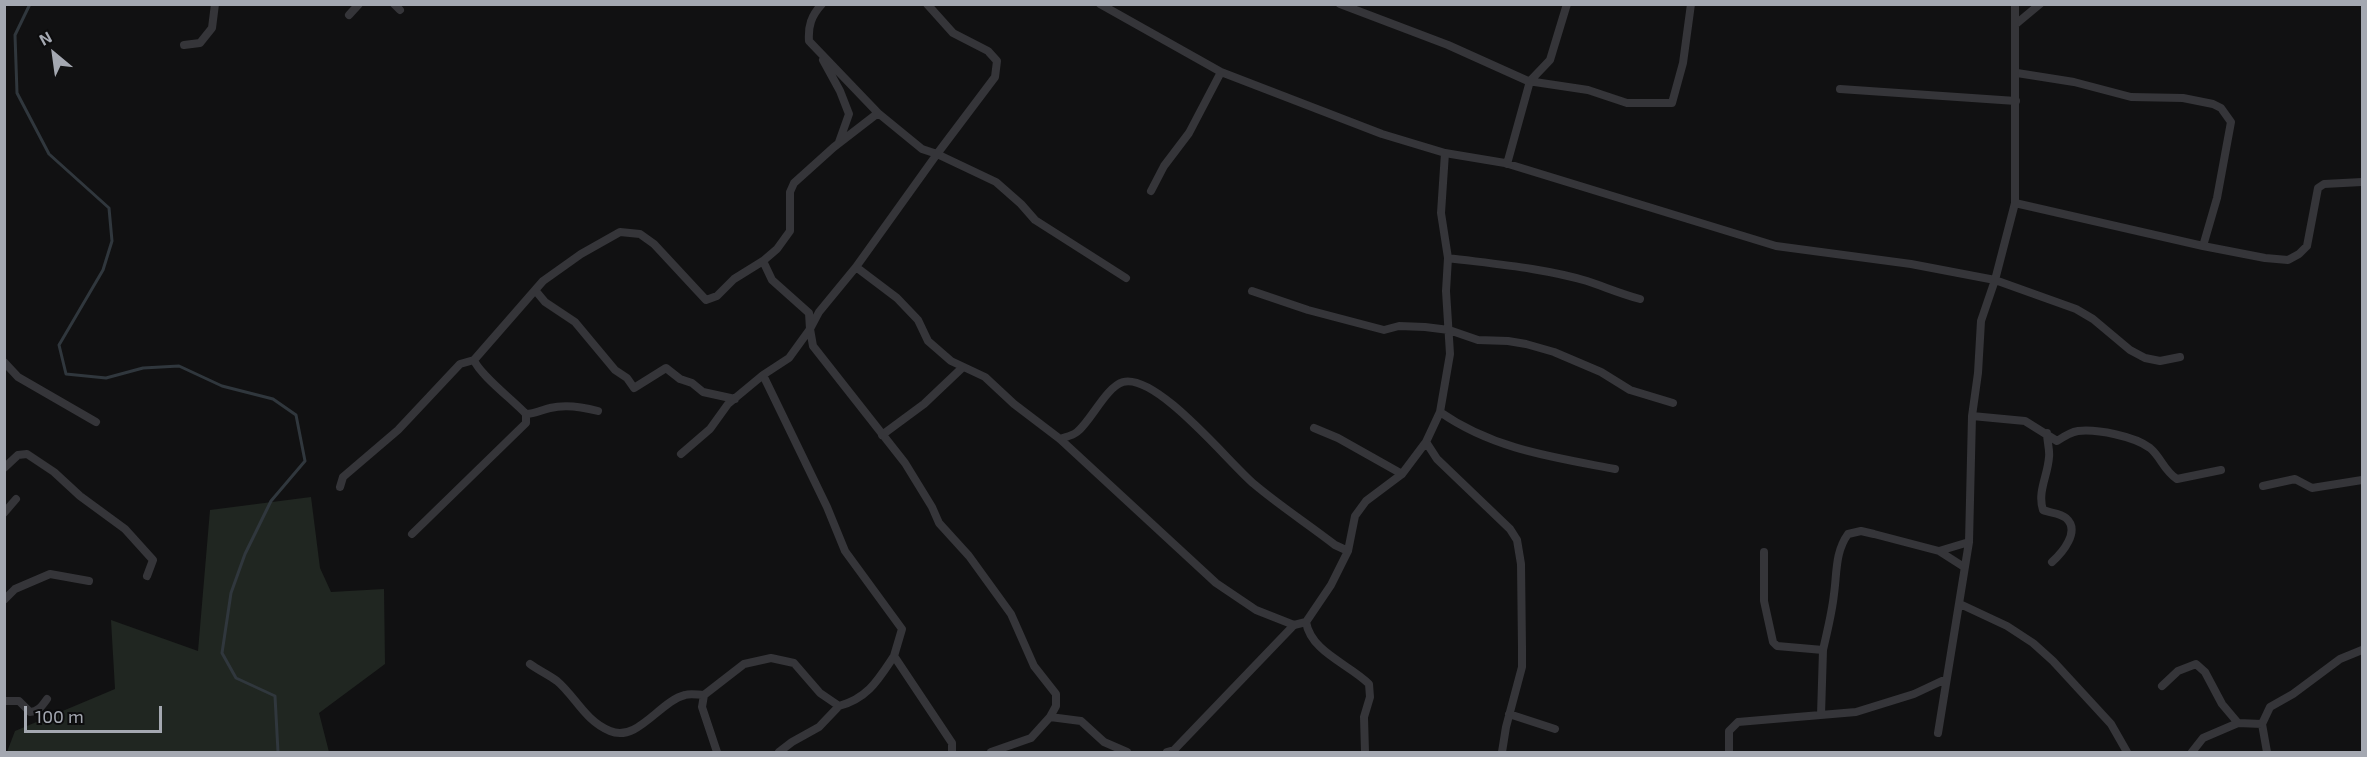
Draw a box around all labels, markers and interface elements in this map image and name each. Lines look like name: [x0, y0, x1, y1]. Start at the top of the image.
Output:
north arrow: [24, 24, 84, 84]
text: N: [35, 27, 55, 49]
scale bar: [27, 694, 165, 732]
text: 100 m: [35, 705, 84, 727]

